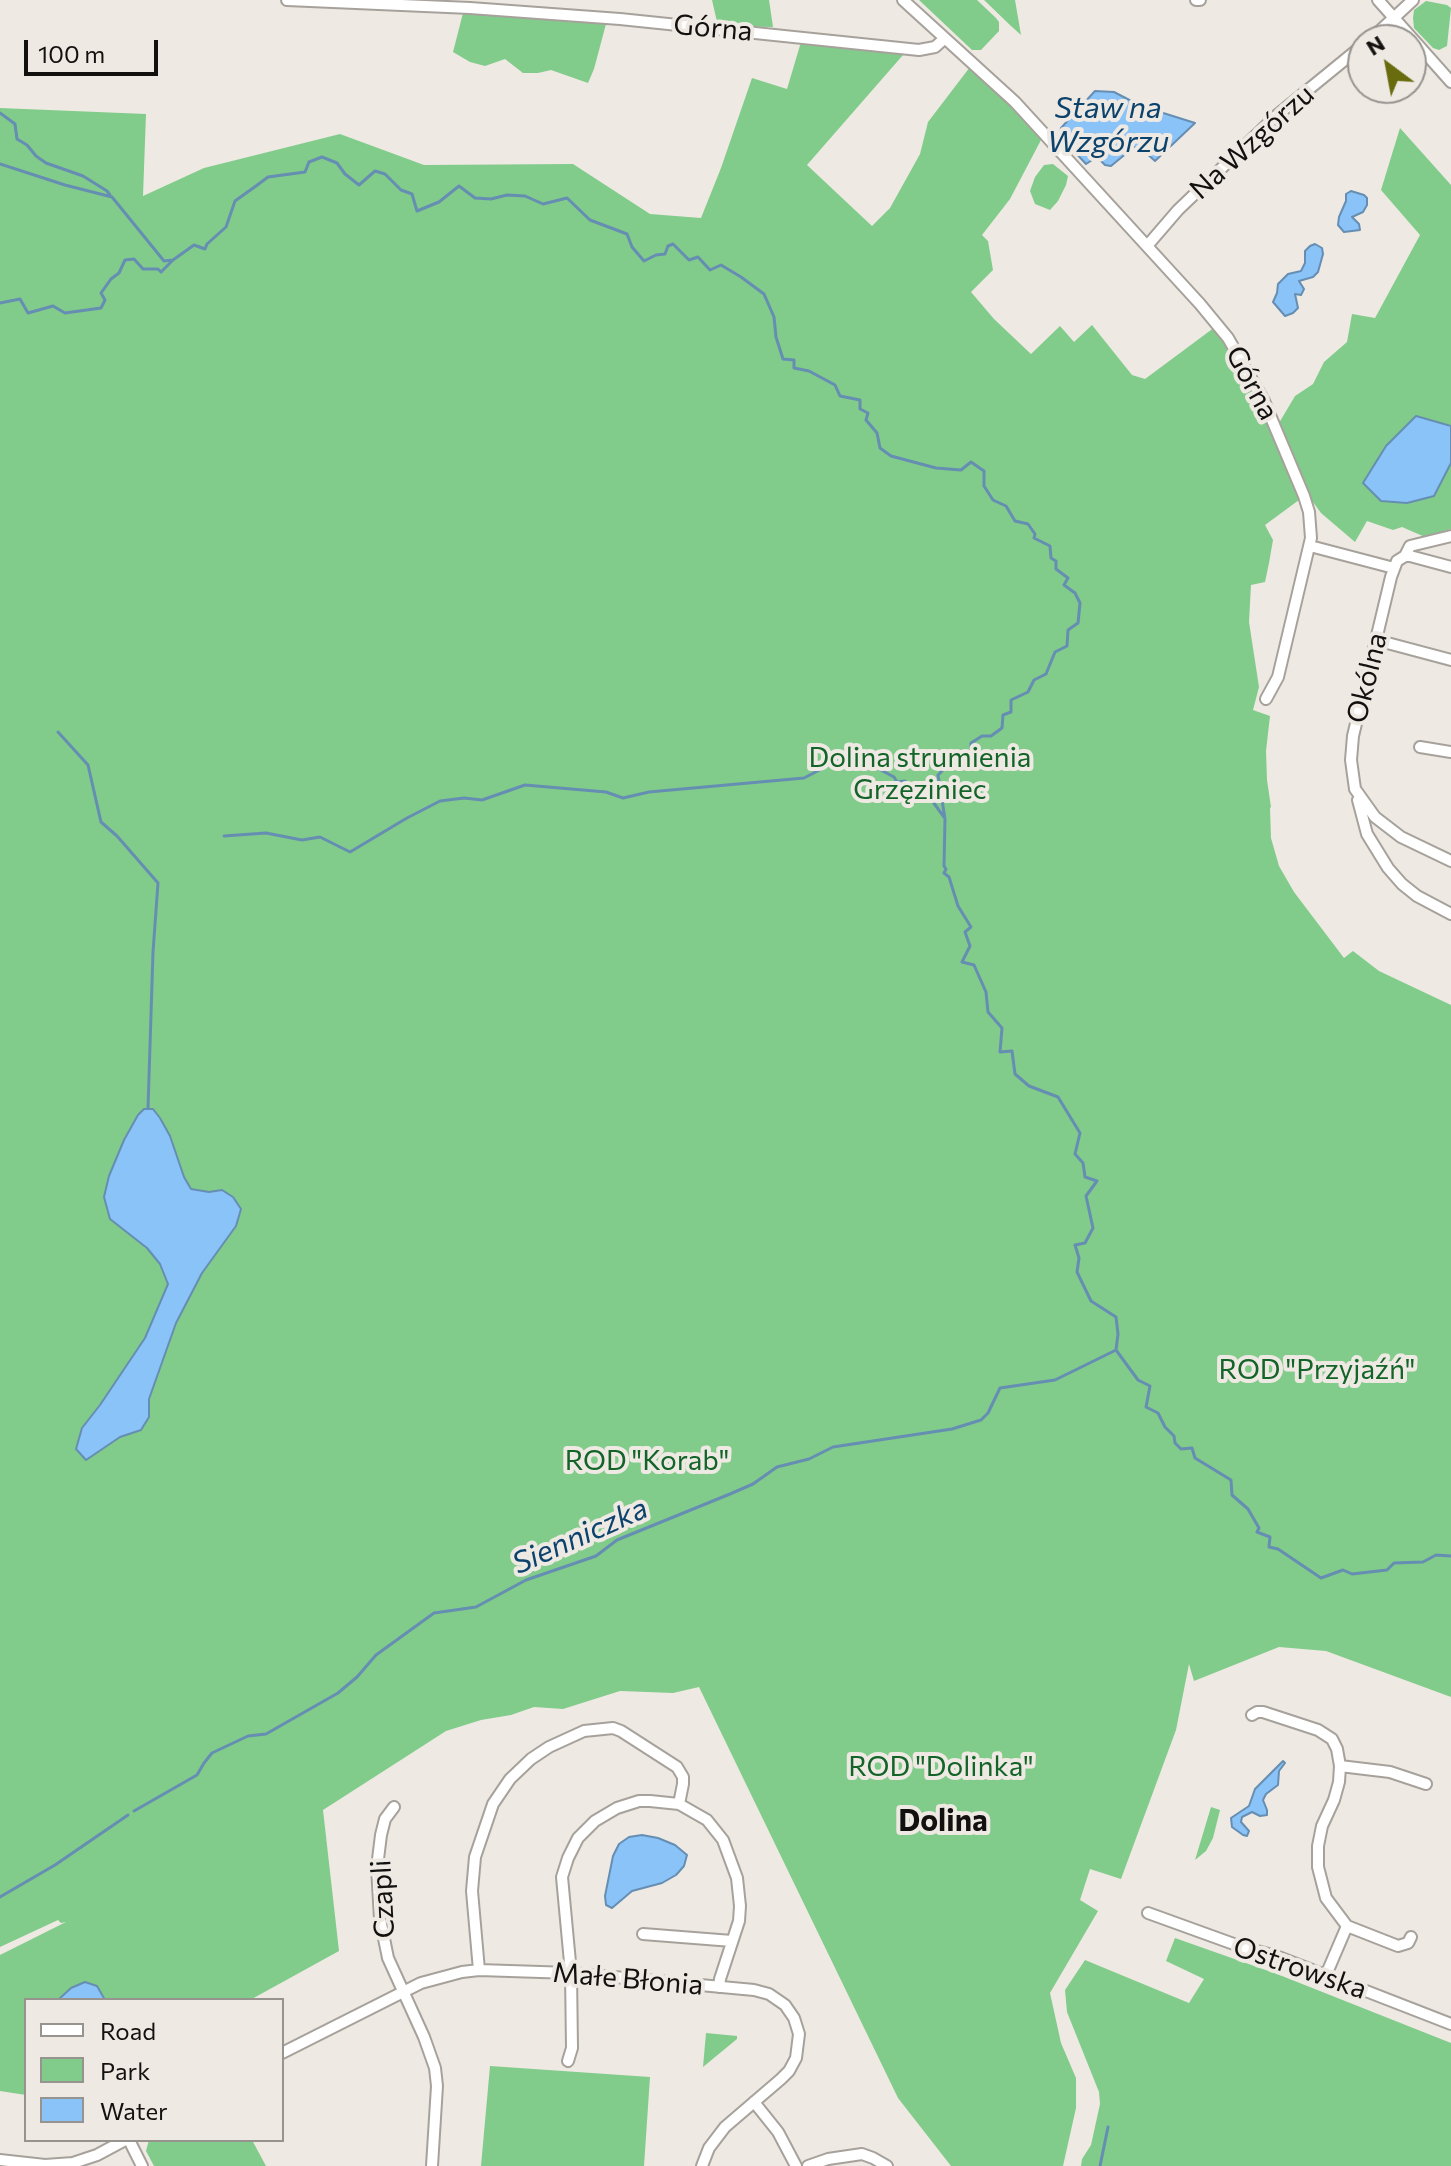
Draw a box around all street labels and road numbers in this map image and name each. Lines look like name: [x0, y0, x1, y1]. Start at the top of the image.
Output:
street label: Górna: [672, 8, 754, 48]
street label: Na Wzgórzu: [1183, 78, 1321, 206]
street label: Górna: [1219, 340, 1285, 426]
street label: Okólna: [1340, 629, 1394, 727]
street label: Czapli: [364, 1859, 402, 1939]
street label: Ostrowska: [1229, 1930, 1371, 2006]
street label: Małe Błonia: [551, 1956, 705, 2002]

